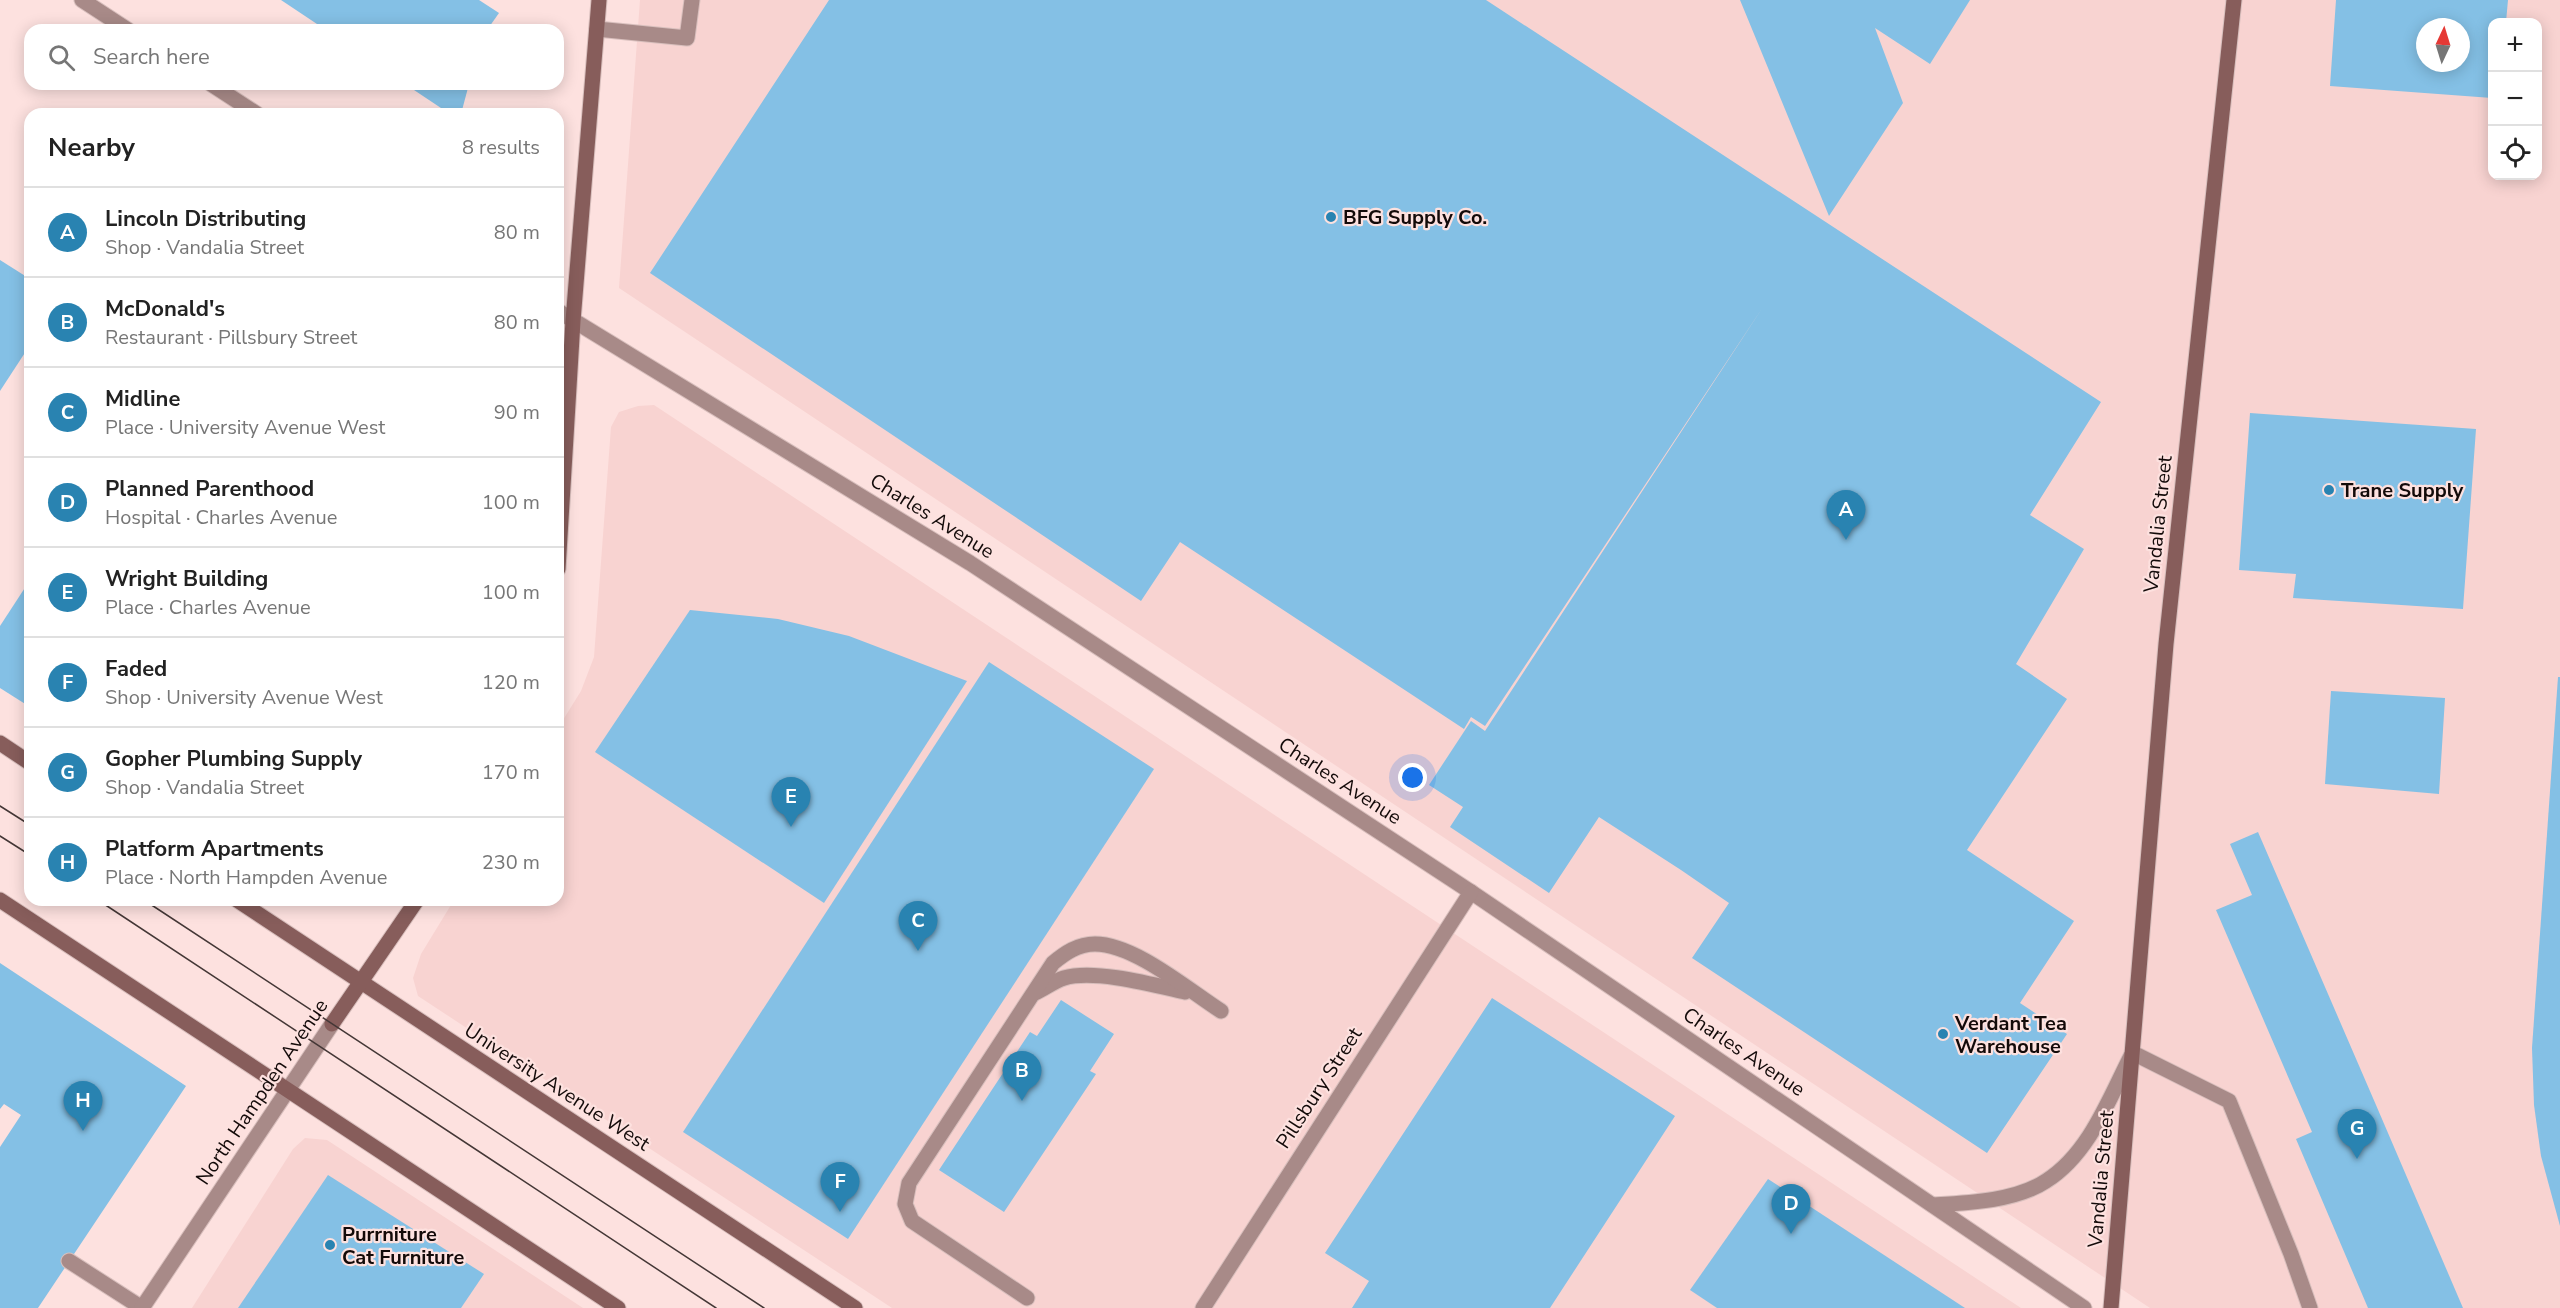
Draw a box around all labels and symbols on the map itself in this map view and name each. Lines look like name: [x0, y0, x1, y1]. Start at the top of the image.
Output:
north arrow: [2416, 18, 2470, 72]
place label: BFG Supply Co.: [1343, 204, 1487, 231]
marker: BFG Supply Co.: [1324, 210, 1338, 224]
street label: Vandalia Street: [2137, 453, 2179, 595]
street label: Charles Avenue: [865, 467, 999, 565]
place label: Trane Supply: [2341, 477, 2464, 504]
marker: Trane Supply: [2322, 483, 2336, 497]
pin: A: [1826, 490, 1866, 540]
street label: Charles Avenue: [1273, 731, 1407, 831]
your location: [1398, 763, 1427, 792]
pin: E: [772, 778, 810, 827]
pin: C: [898, 902, 938, 951]
street label: North Hampden Avenue: [190, 994, 334, 1190]
street label: Charles Avenue: [1678, 1001, 1810, 1103]
place label: Verdant Tea Warehouse: [1954, 1010, 2067, 1060]
street label: University Avenue West: [459, 1017, 656, 1158]
street label: Pillsbury Street: [1270, 1021, 1369, 1154]
marker: Verdant Tea Warehouse: [1936, 1027, 1950, 1041]
pin: B: [1002, 1052, 1042, 1101]
pin: H: [64, 1082, 103, 1131]
street label: Vandalia Street: [2081, 1108, 2121, 1250]
pin: G: [2338, 1110, 2376, 1159]
pin: F: [820, 1162, 860, 1212]
pin: D: [1772, 1184, 1810, 1234]
place label: Purrniture Cat Furniture: [342, 1221, 464, 1271]
marker: Purrniture Cat Furniture: [323, 1238, 337, 1252]

